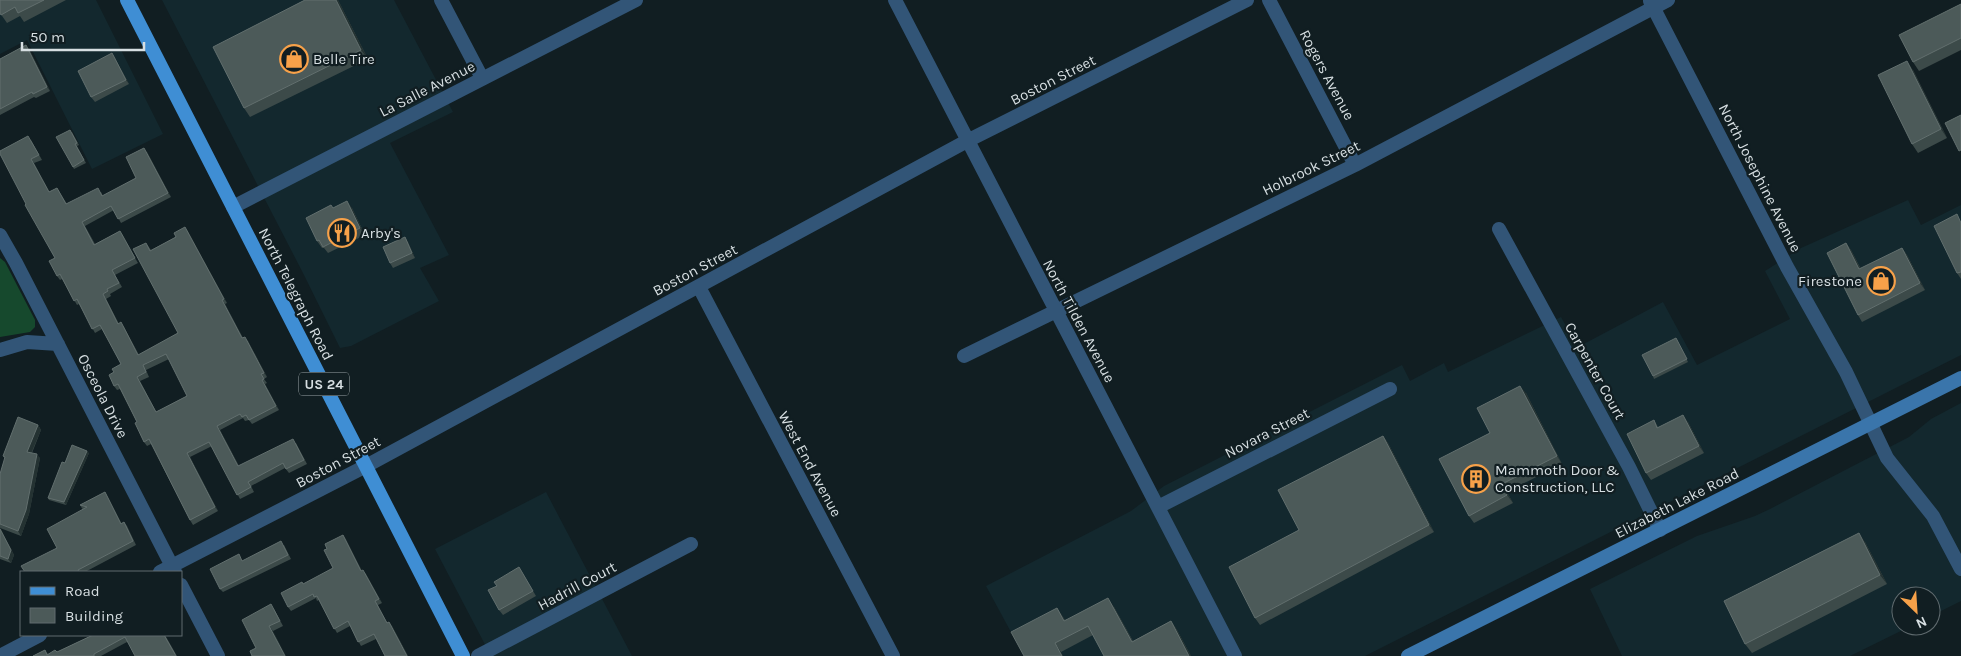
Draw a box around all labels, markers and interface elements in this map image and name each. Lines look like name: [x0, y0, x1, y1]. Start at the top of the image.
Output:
scale bar: [22, 20, 145, 52]
street label: Rogers Avenue: [1296, 27, 1358, 123]
text: 50 m: [30, 28, 65, 46]
shop icon: Belle Tire: [279, 44, 309, 74]
place label: Belle Tire: [313, 50, 375, 68]
street label: Boston Street: [1007, 51, 1099, 109]
street label: La Salle Avenue: [376, 57, 478, 121]
street label: North Josephine Avenue: [1715, 101, 1805, 255]
street label: Holbrook Street: [1259, 136, 1363, 199]
restaurant icon: Arby's: [327, 218, 357, 248]
place label: Arby's: [361, 224, 401, 242]
street label: North Telegraph Road: [255, 225, 337, 363]
street label: Boston Street: [650, 240, 741, 300]
street label: North Tilden Avenue: [1039, 256, 1119, 386]
shop icon: Firestone: [1866, 266, 1896, 296]
place label: Firestone: [1798, 272, 1862, 290]
street label: Carpenter Court: [1561, 319, 1629, 423]
street label: Osceola Drive: [74, 351, 132, 441]
road number: US 24: [299, 372, 349, 396]
street label: Novara Street: [1222, 404, 1313, 462]
street label: West End Avenue: [775, 408, 845, 520]
street label: Boston Street: [293, 432, 384, 492]
place label: Mammoth Door & Construction, LLC: [1495, 461, 1620, 496]
building icon: Mammoth Door & Construction, LLC: [1461, 464, 1491, 494]
street label: Elizabeth Lake Road: [1612, 464, 1742, 542]
street label: Hadrill Court: [535, 558, 620, 614]
legend: [20, 571, 182, 636]
text: Road: [65, 582, 100, 600]
north arrow: [1891, 586, 1941, 636]
text: Building: [65, 607, 123, 625]
text: N: [1913, 613, 1929, 632]

